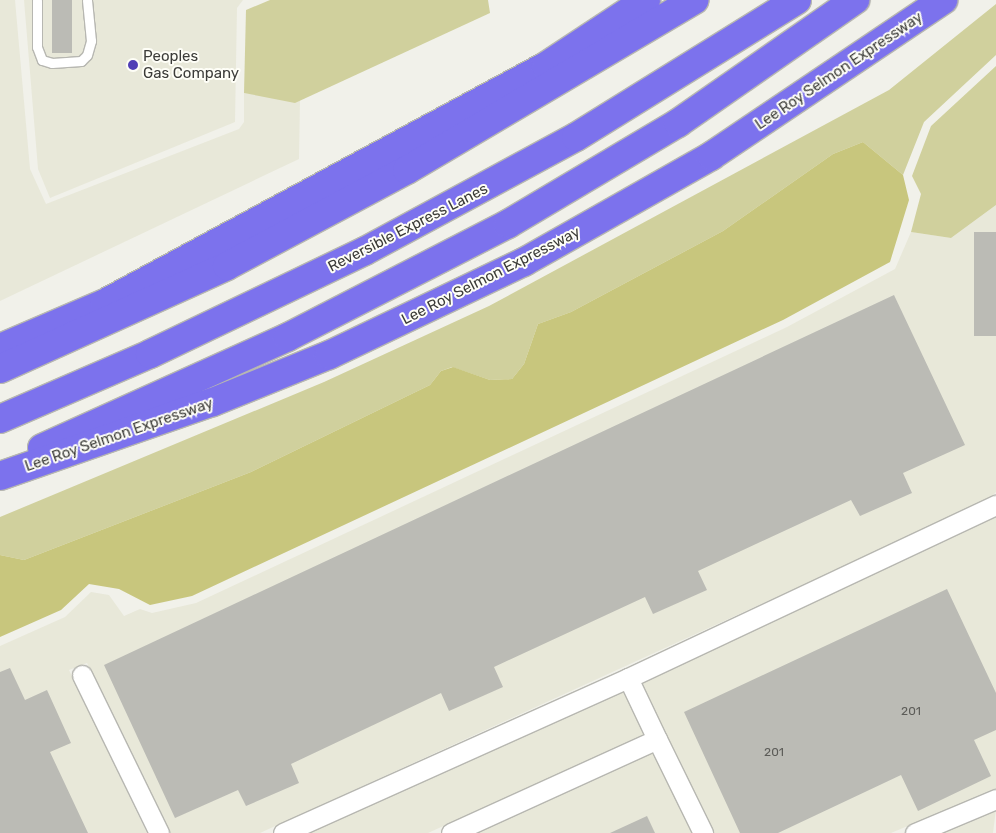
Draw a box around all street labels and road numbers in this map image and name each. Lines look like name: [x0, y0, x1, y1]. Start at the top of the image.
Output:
street label: Lee Roy Selmon Expressway: [752, 8, 926, 134]
street label: Reversible Express Lanes: [325, 180, 491, 276]
street label: Lee Roy Selmon Expressway: [399, 223, 583, 329]
street label: Lee Roy Selmon Expressway: [22, 394, 216, 476]

